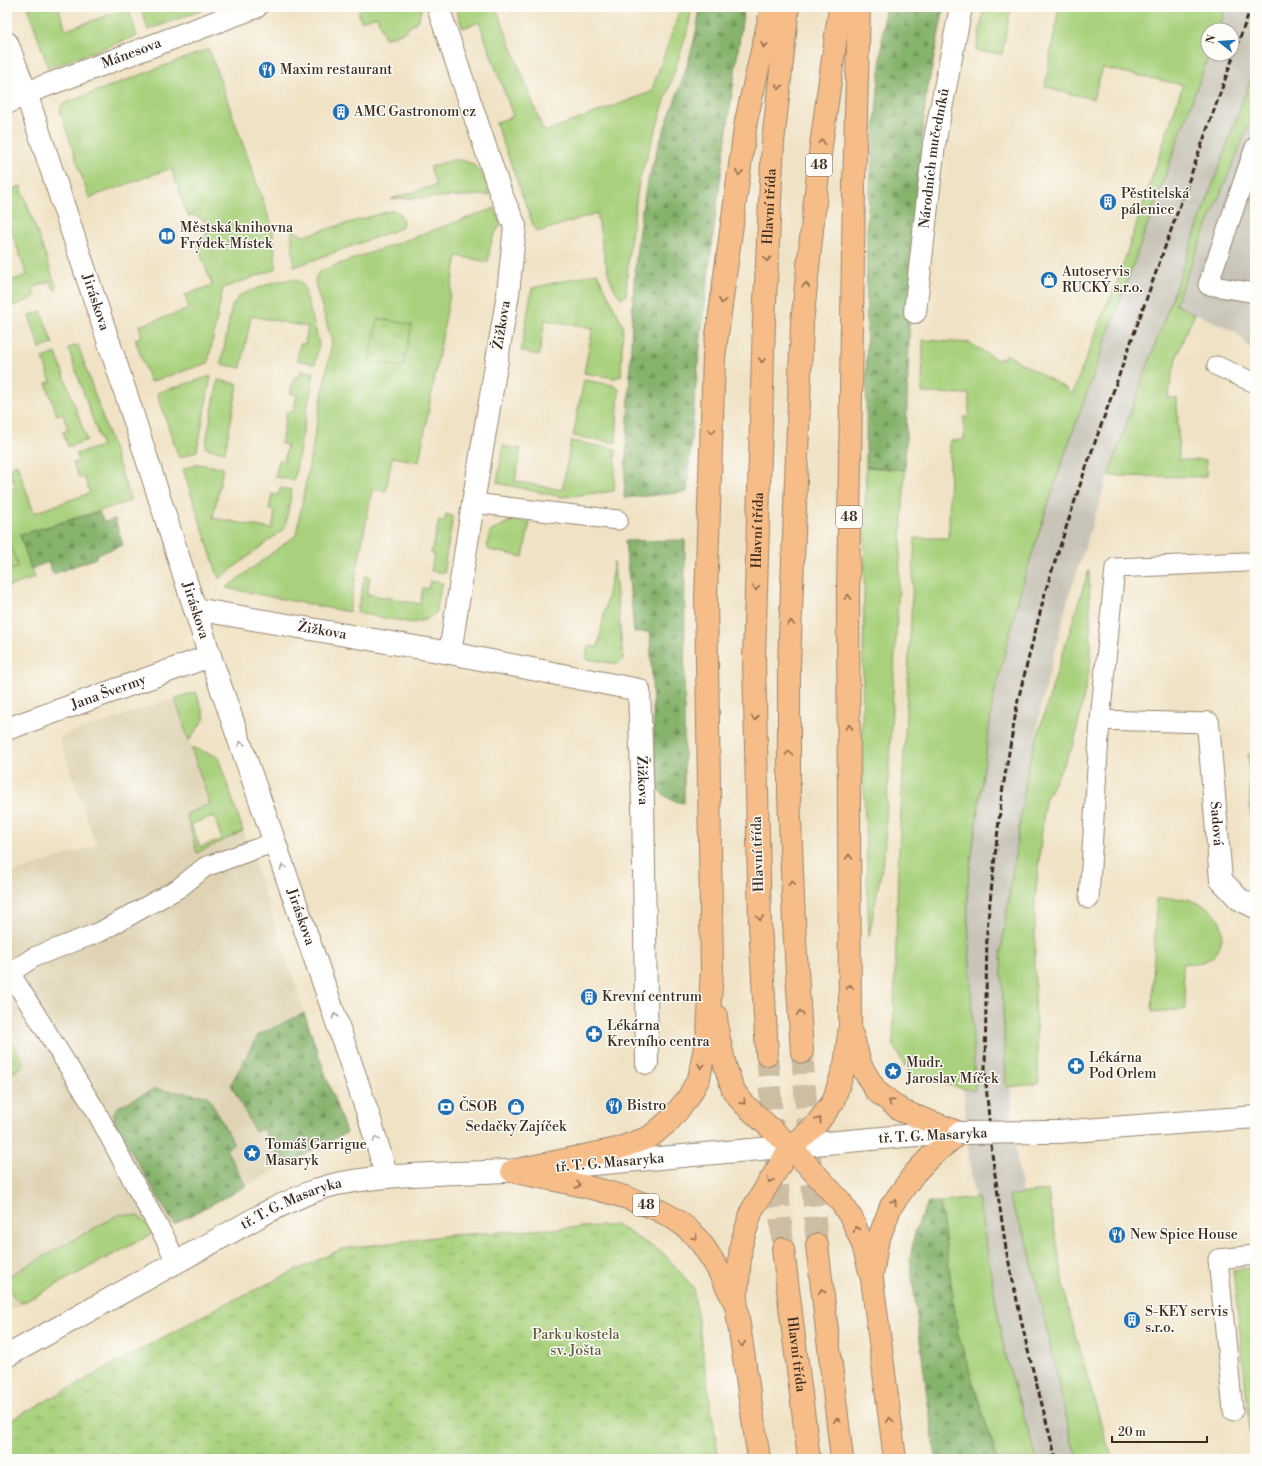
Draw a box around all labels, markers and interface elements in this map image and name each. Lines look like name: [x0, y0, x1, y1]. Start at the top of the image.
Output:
north arrow: [1200, 22, 1240, 62]
text: N: [1203, 33, 1219, 46]
street label: Mánesova: [99, 34, 165, 73]
one-way arrow: [760, 42, 768, 48]
restaurant icon: Maxim restaurant: [257, 60, 277, 80]
place label: Maxim restaurant: [280, 61, 392, 79]
one-way arrow: [775, 84, 784, 90]
street label: Národních mučedníků: [916, 87, 954, 229]
building icon: AMC Gastronom cz: [331, 102, 351, 122]
place label: AMC Gastronom cz: [353, 103, 476, 121]
one-way arrow: [817, 138, 826, 145]
road number: 48: [806, 154, 832, 176]
street label: Hlavní třída: [759, 167, 781, 245]
one-way arrow: [735, 169, 744, 176]
place label: Pěstitelská pálenice: [1121, 185, 1190, 219]
building icon: Pěstitelská pálenice: [1098, 192, 1118, 212]
place label: Městská knihovna Frýdek-Místek: [180, 219, 294, 253]
library icon: Městská knihovna Frýdek-Místek: [157, 226, 177, 246]
one-way arrow: [762, 256, 771, 262]
place label: Autoservis RUCKÝ s.r.o.: [1061, 263, 1143, 297]
street label: Jiráskova: [77, 270, 114, 334]
shop icon: Autoservis RUCKÝ s.r.o.: [1039, 270, 1059, 290]
one-way arrow: [801, 282, 810, 288]
street label: Žižkova: [487, 298, 515, 351]
one-way arrow: [718, 298, 727, 304]
one-way arrow: [758, 357, 767, 363]
one-way arrow: [708, 428, 716, 434]
street label: Hlavní třída: [748, 491, 768, 569]
road number: 48: [836, 506, 862, 528]
street label: Jiráskova: [178, 579, 213, 642]
one-way arrow: [752, 585, 760, 591]
one-way arrow: [844, 594, 852, 600]
street label: Žižkova: [296, 616, 349, 644]
one-way arrow: [787, 620, 795, 626]
street label: Jana Švermy: [68, 671, 149, 715]
one-way arrow: [751, 715, 759, 721]
one-way arrow: [845, 724, 853, 730]
one-way arrow: [237, 740, 246, 747]
one-way arrow: [785, 750, 793, 756]
street label: Žižkova: [632, 756, 653, 806]
street label: Sadová: [1206, 801, 1227, 848]
street label: Hlavní třída: [748, 815, 768, 892]
one-way arrow: [845, 854, 853, 860]
one-way arrow: [280, 863, 288, 870]
one-way arrow: [788, 880, 796, 886]
street label: Jiráskova: [282, 885, 319, 949]
one-way arrow: [756, 915, 764, 921]
one-way arrow: [846, 984, 854, 990]
building icon: Krevní centrum: [579, 987, 599, 1007]
place label: Krevní centrum: [602, 988, 702, 1006]
one-way arrow: [795, 1010, 804, 1016]
one-way arrow: [331, 1013, 339, 1020]
place label: Lékárna Krevního centra: [607, 1017, 711, 1051]
pharmacy icon: Lékárna Krevního centra: [584, 1024, 604, 1044]
place label: Lékárna Pod Orlem: [1089, 1049, 1157, 1083]
place label: Mudr. Jaroslav Míček: [905, 1054, 999, 1088]
pharmacy icon: Lékárna Pod Orlem: [1066, 1056, 1086, 1076]
place icon: Mudr. Jaroslav Míček: [883, 1061, 903, 1081]
one-way arrow: [697, 1063, 706, 1069]
place label: ČSOB: [459, 1096, 497, 1116]
restaurant icon: Bistro: [604, 1096, 624, 1116]
bank icon: ČSOB: [436, 1097, 456, 1117]
shop icon: Sedačky Zajíček: [506, 1097, 526, 1117]
place label: Bistro: [626, 1097, 667, 1115]
one-way arrow: [739, 1098, 746, 1105]
one-way arrow: [888, 1100, 895, 1107]
place label: Sedačky Zajíček: [466, 1118, 567, 1136]
one-way arrow: [814, 1118, 821, 1125]
street label: tř. T. G. Masaryka: [878, 1124, 989, 1148]
place label: Tomáš Garrigue Masaryk: [265, 1136, 367, 1170]
one-way arrow: [372, 1136, 381, 1143]
place icon: Tomáš Garrigue Masaryk: [242, 1143, 262, 1163]
street label: tř. T. G. Masaryka: [555, 1149, 666, 1177]
street label: tř. T. G. Masaryka: [238, 1174, 344, 1234]
one-way arrow: [768, 1176, 775, 1183]
one-way arrow: [575, 1181, 581, 1189]
road number: 48: [633, 1194, 659, 1216]
one-way arrow: [890, 1200, 897, 1207]
restaurant icon: New Spice House: [1107, 1225, 1127, 1245]
one-way arrow: [853, 1226, 861, 1233]
place label: New Spice House: [1130, 1226, 1238, 1244]
one-way arrow: [690, 1233, 697, 1240]
one-way arrow: [818, 1288, 827, 1294]
place label: S-KEY servis s.r.o.: [1145, 1303, 1228, 1337]
building icon: S-KEY servis s.r.o.: [1122, 1310, 1142, 1330]
street label: Hlavní třída: [782, 1315, 810, 1394]
park label: Park u kostela sv. Jošta: [532, 1326, 621, 1360]
one-way arrow: [737, 1341, 746, 1347]
one-way arrow: [833, 1417, 842, 1423]
one-way arrow: [886, 1417, 895, 1423]
scale bar: [1112, 1418, 1207, 1444]
text: 20 m: [1118, 1425, 1146, 1440]

